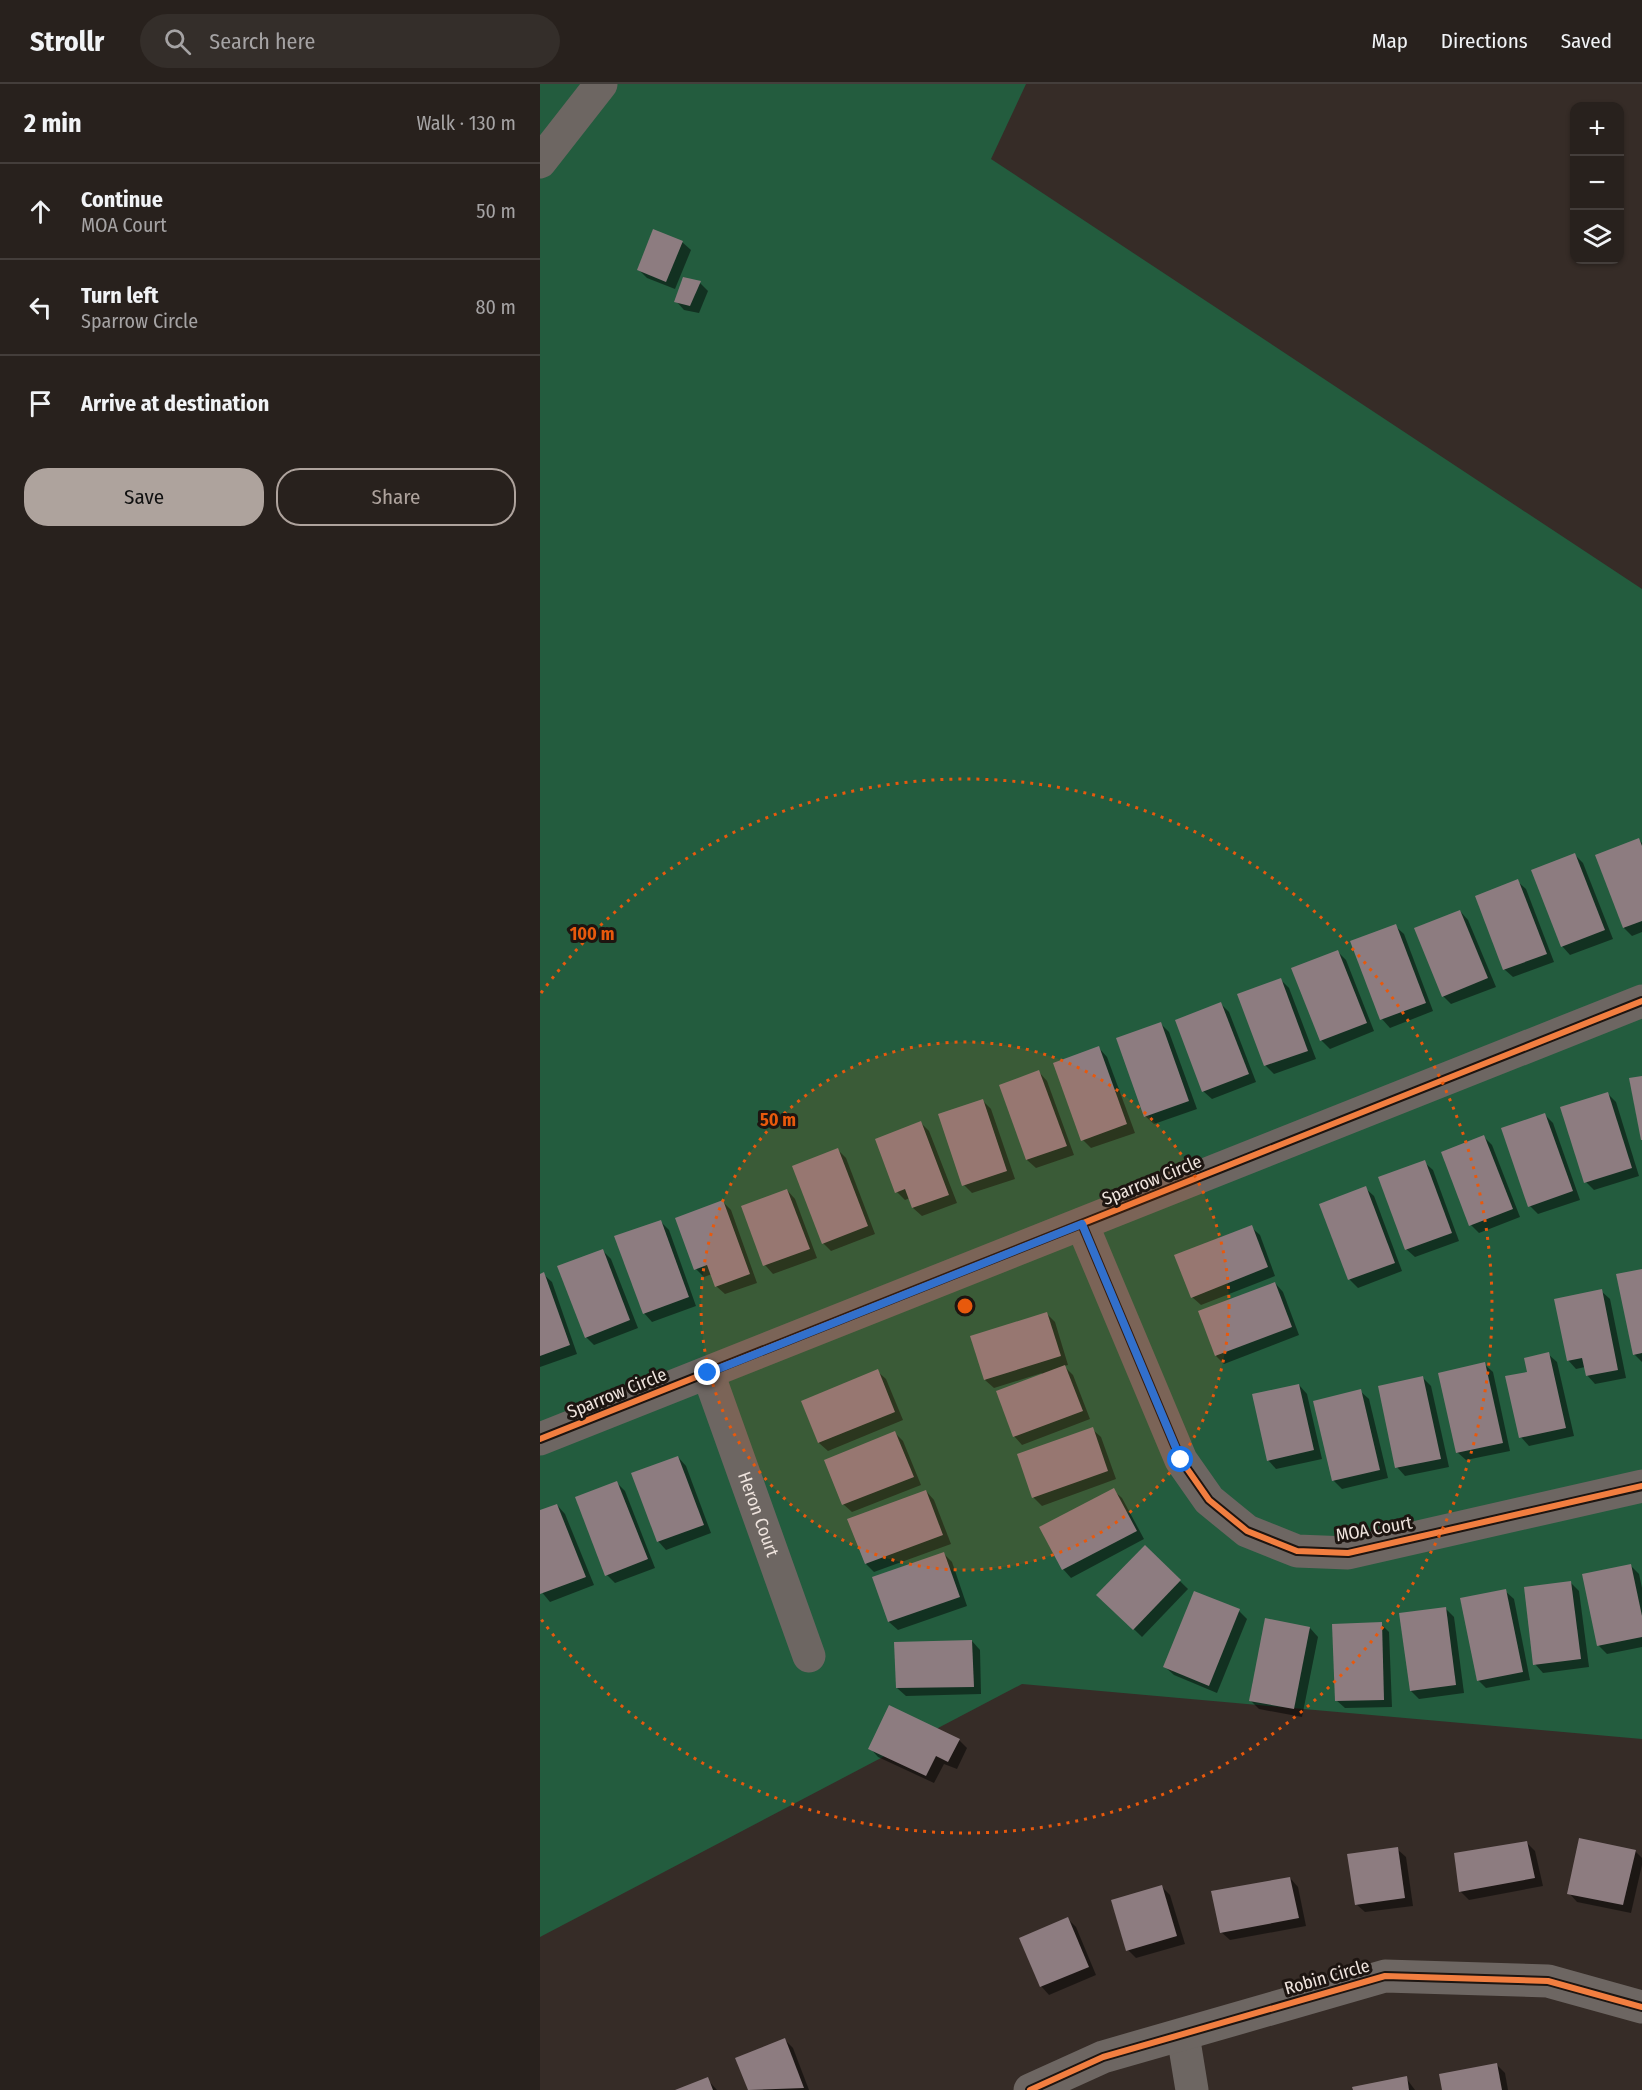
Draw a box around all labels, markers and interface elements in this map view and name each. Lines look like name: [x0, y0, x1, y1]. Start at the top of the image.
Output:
search box: [140, 14, 560, 68]
text: Strollr: [30, 25, 104, 58]
icon: search: [161, 25, 194, 58]
text: Search here: [209, 28, 315, 55]
text: Map: [1371, 28, 1408, 54]
text: Directions: [1441, 28, 1528, 54]
text: Saved: [1561, 28, 1612, 54]
map controls: [1570, 102, 1624, 264]
button: +: [1570, 102, 1624, 156]
text: 2 min: [24, 108, 82, 139]
text: Walk · 130 m: [416, 111, 516, 135]
button: −: [1570, 156, 1624, 210]
text: Continue: [81, 186, 163, 213]
icon: ahead: [24, 195, 57, 228]
text: 50 m: [476, 199, 516, 223]
button: layers: [1570, 210, 1624, 264]
text: MOA Court: [81, 213, 167, 237]
text: Turn left: [81, 282, 159, 309]
icon: left: [24, 291, 57, 324]
text: 80 m: [476, 295, 516, 319]
text: Sparrow Circle: [81, 309, 198, 333]
icon: arrive: [24, 387, 57, 420]
text: Arrive at destination: [81, 390, 269, 417]
button: Save: [24, 468, 264, 526]
button: Share: [276, 468, 516, 526]
text: 100 m: [570, 923, 614, 945]
text: 50 m: [760, 1109, 796, 1131]
street label: Sparrow Circle: [1099, 1150, 1205, 1210]
centre of rings: [955, 1296, 975, 1316]
route end: [694, 1359, 720, 1385]
street label: Sparrow Circle: [564, 1363, 670, 1423]
route start: [1167, 1446, 1193, 1472]
street label: Heron Court: [733, 1469, 784, 1560]
street label: MOA Court: [1334, 1511, 1414, 1547]
street label: Robin Circle: [1282, 1954, 1372, 2000]

